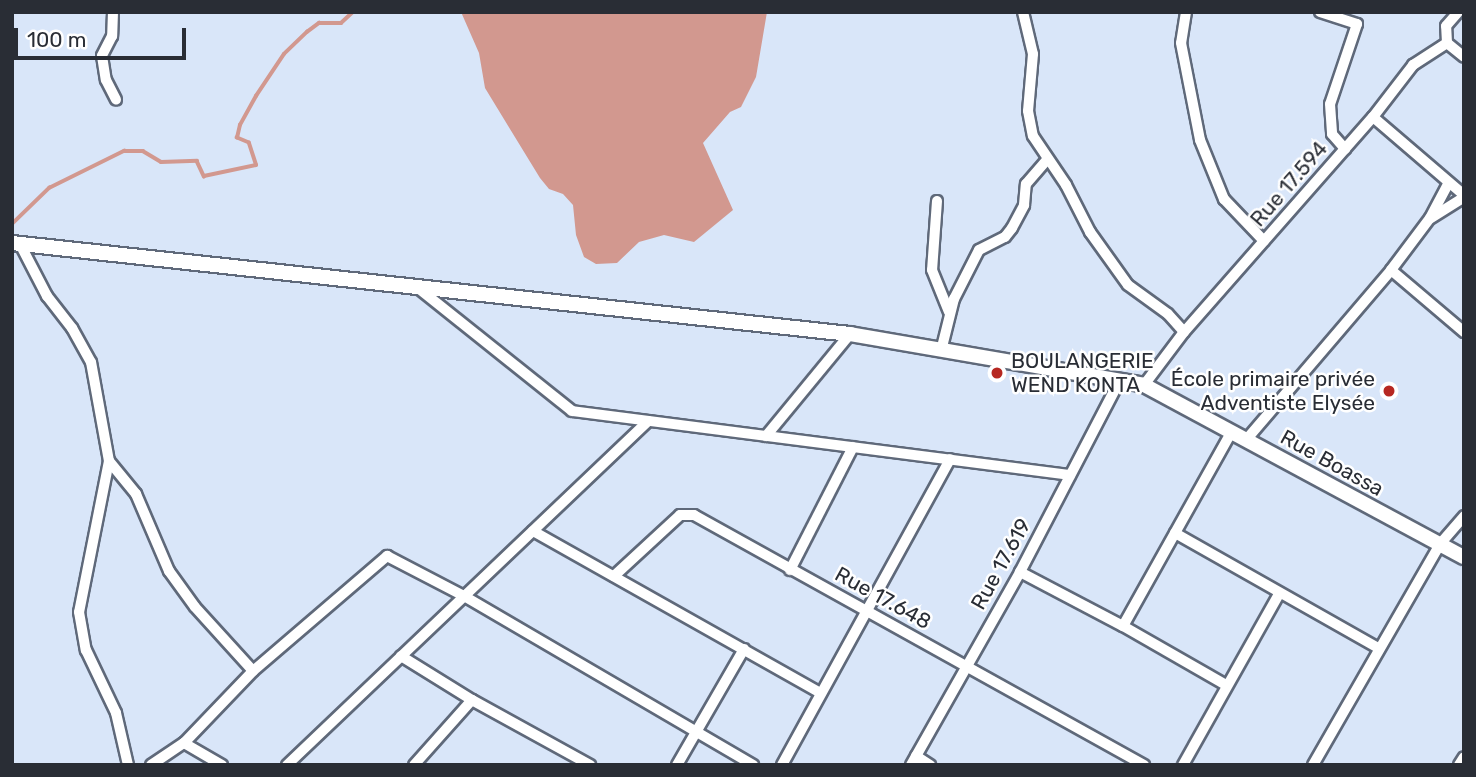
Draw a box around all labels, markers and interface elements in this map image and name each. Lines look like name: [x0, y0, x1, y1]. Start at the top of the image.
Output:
scale bar: [18, 14, 189, 58]
text: 100 m: [27, 27, 86, 52]
street label: Rue 17.594: [1245, 136, 1333, 232]
place label: BOULANGERIE WEND KONTA: [1011, 348, 1154, 398]
marker: BOULANGERIE WEND KONTA: [989, 365, 1005, 381]
place label: École primaire privée Adventiste Elysée: [1171, 366, 1375, 416]
marker: École primaire privée Adventiste Elysée: [1381, 383, 1397, 399]
street label: Rue Boassa: [1276, 424, 1388, 502]
street label: Rue 17.619: [966, 514, 1036, 614]
street label: Rue 17.648: [831, 561, 935, 635]

